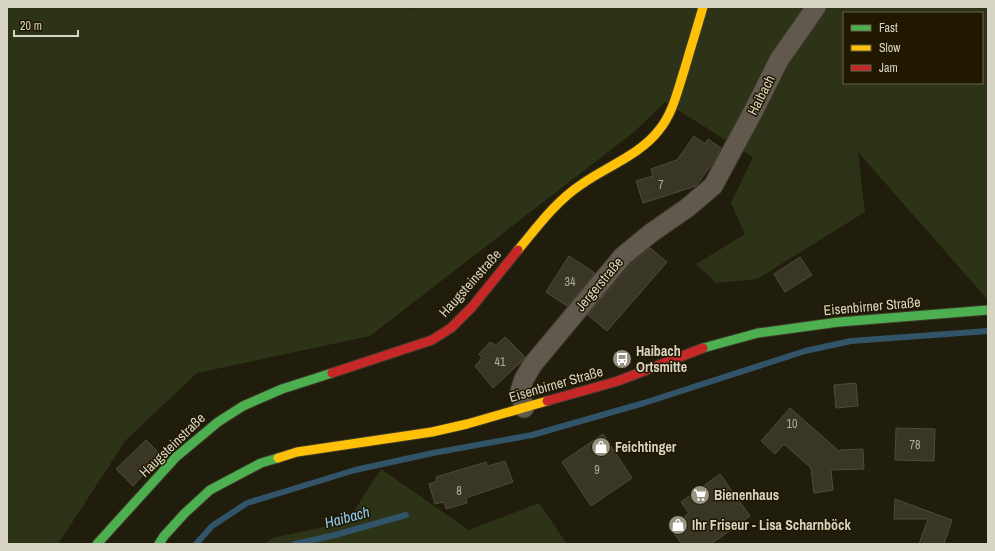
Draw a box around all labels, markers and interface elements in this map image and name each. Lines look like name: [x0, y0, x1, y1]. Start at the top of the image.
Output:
scale bar: [14, 12, 78, 38]
legend: [843, 12, 983, 84]
text: 20 m: [20, 18, 42, 34]
text: Fast: [879, 20, 898, 36]
text: Slow: [879, 40, 901, 56]
text: Jam: [879, 60, 898, 76]
street label: Haibach: [743, 72, 779, 118]
house number: 7: [658, 177, 664, 193]
street label: Haugsteinstraße: [435, 245, 505, 321]
street label: Jergerstraße: [571, 253, 627, 315]
house number: 34: [565, 274, 576, 290]
street label: Eisenbirner Straße: [823, 293, 921, 319]
place label: Haibach Ortsmitte: [636, 342, 687, 376]
bus stop icon: Haibach Ortsmitte: [611, 348, 633, 370]
house number: 41: [495, 354, 506, 370]
street label: Eisenbirner Straße: [507, 362, 605, 406]
street label: Haugsteinstraße: [135, 409, 209, 481]
house number: 10: [787, 416, 797, 432]
shop icon: Feichtinger: [590, 436, 612, 458]
house number: 78: [910, 437, 920, 453]
place label: Feichtinger: [615, 438, 677, 456]
house number: 9: [594, 462, 600, 478]
house number: 8: [456, 483, 462, 499]
supermarket icon: Bienenhaus: [689, 484, 711, 506]
place label: Bienenhaus: [714, 486, 779, 504]
water label: Haibach: [322, 501, 372, 533]
shop icon: Ihr Friseur - Lisa Scharnböck: [667, 514, 689, 536]
place label: Ihr Friseur - Lisa Scharnböck: [692, 516, 851, 534]

